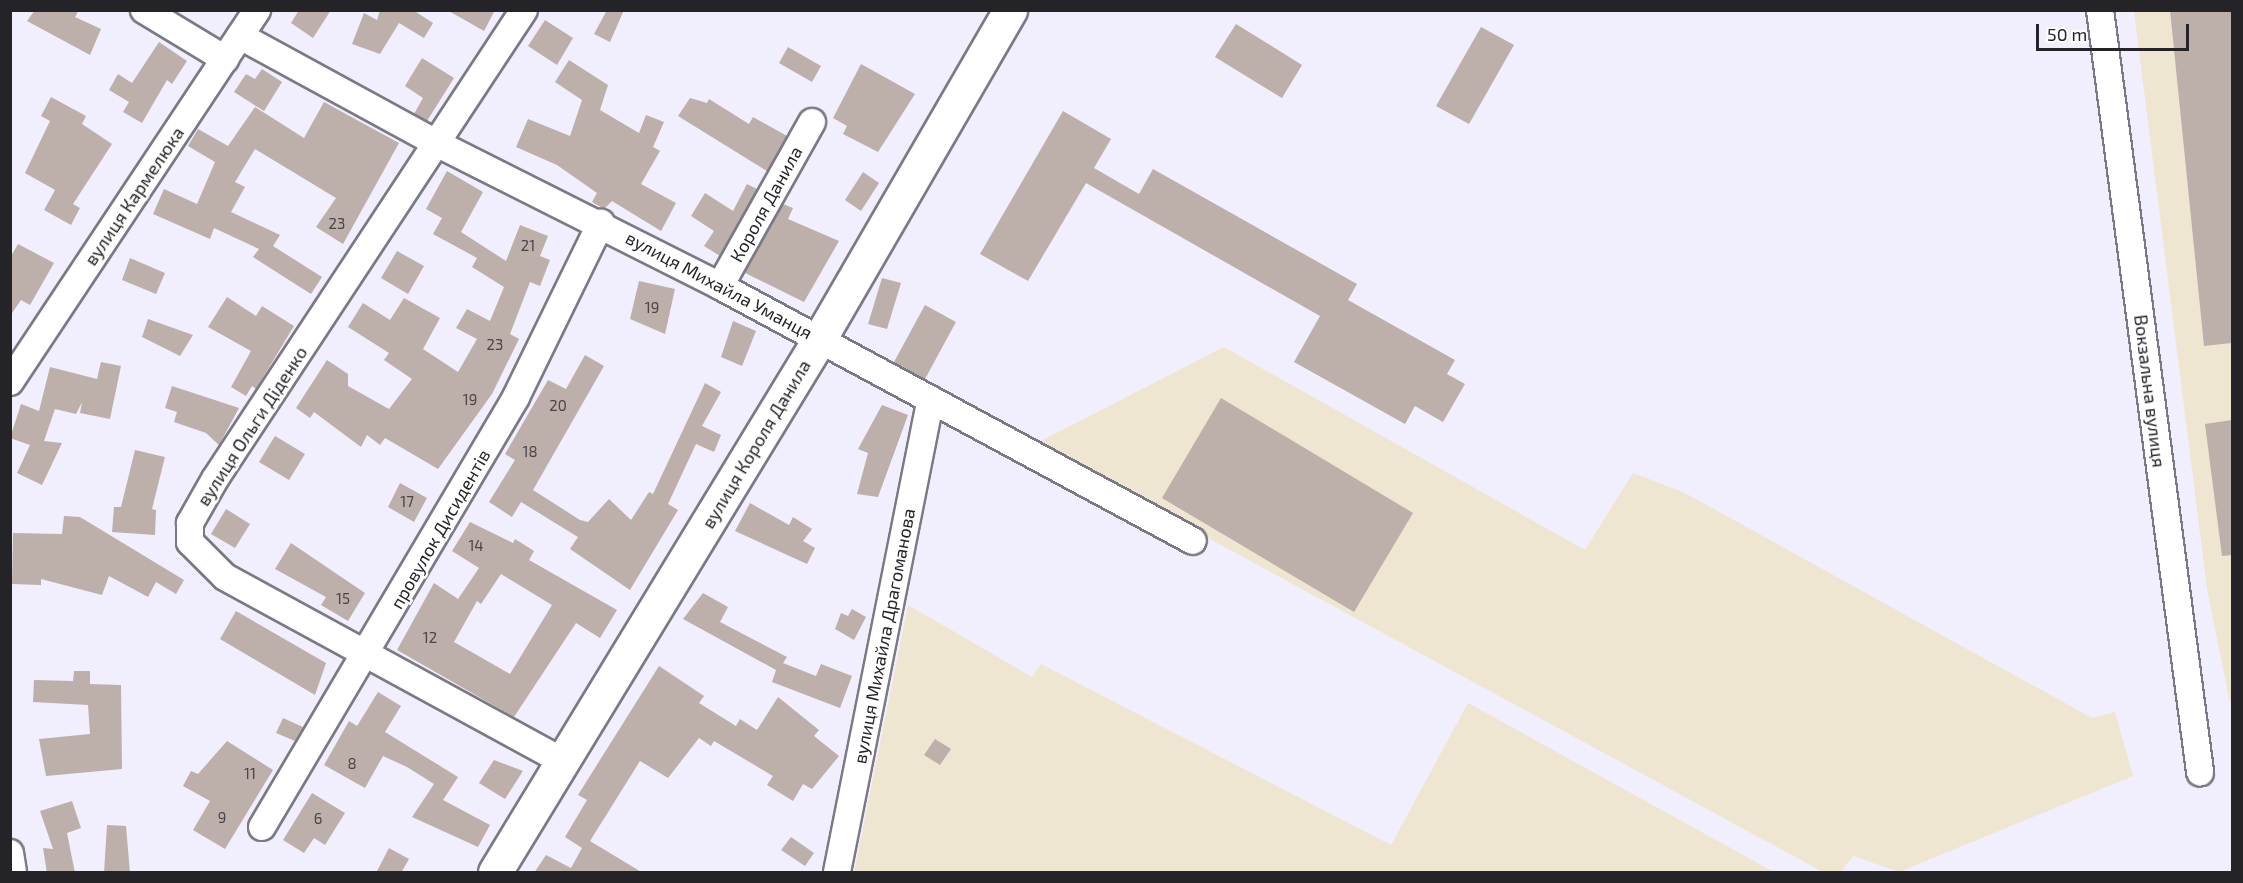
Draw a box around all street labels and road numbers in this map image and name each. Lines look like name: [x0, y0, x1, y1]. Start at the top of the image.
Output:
street label: вулиця Кармелюка: [80, 123, 188, 269]
street label: Короля Данила: [725, 142, 807, 266]
street label: вулиця Михайла Уманця: [622, 227, 816, 343]
street label: Вокзальна вулиця: [2130, 313, 2170, 469]
street label: вулиця Ольги Діденко: [192, 342, 312, 510]
street label: вулиця Короля Данила: [697, 356, 815, 532]
street label: провулок Дисидентів: [386, 445, 494, 613]
street label: вулиця Михайла Драгоманова: [849, 506, 919, 766]

